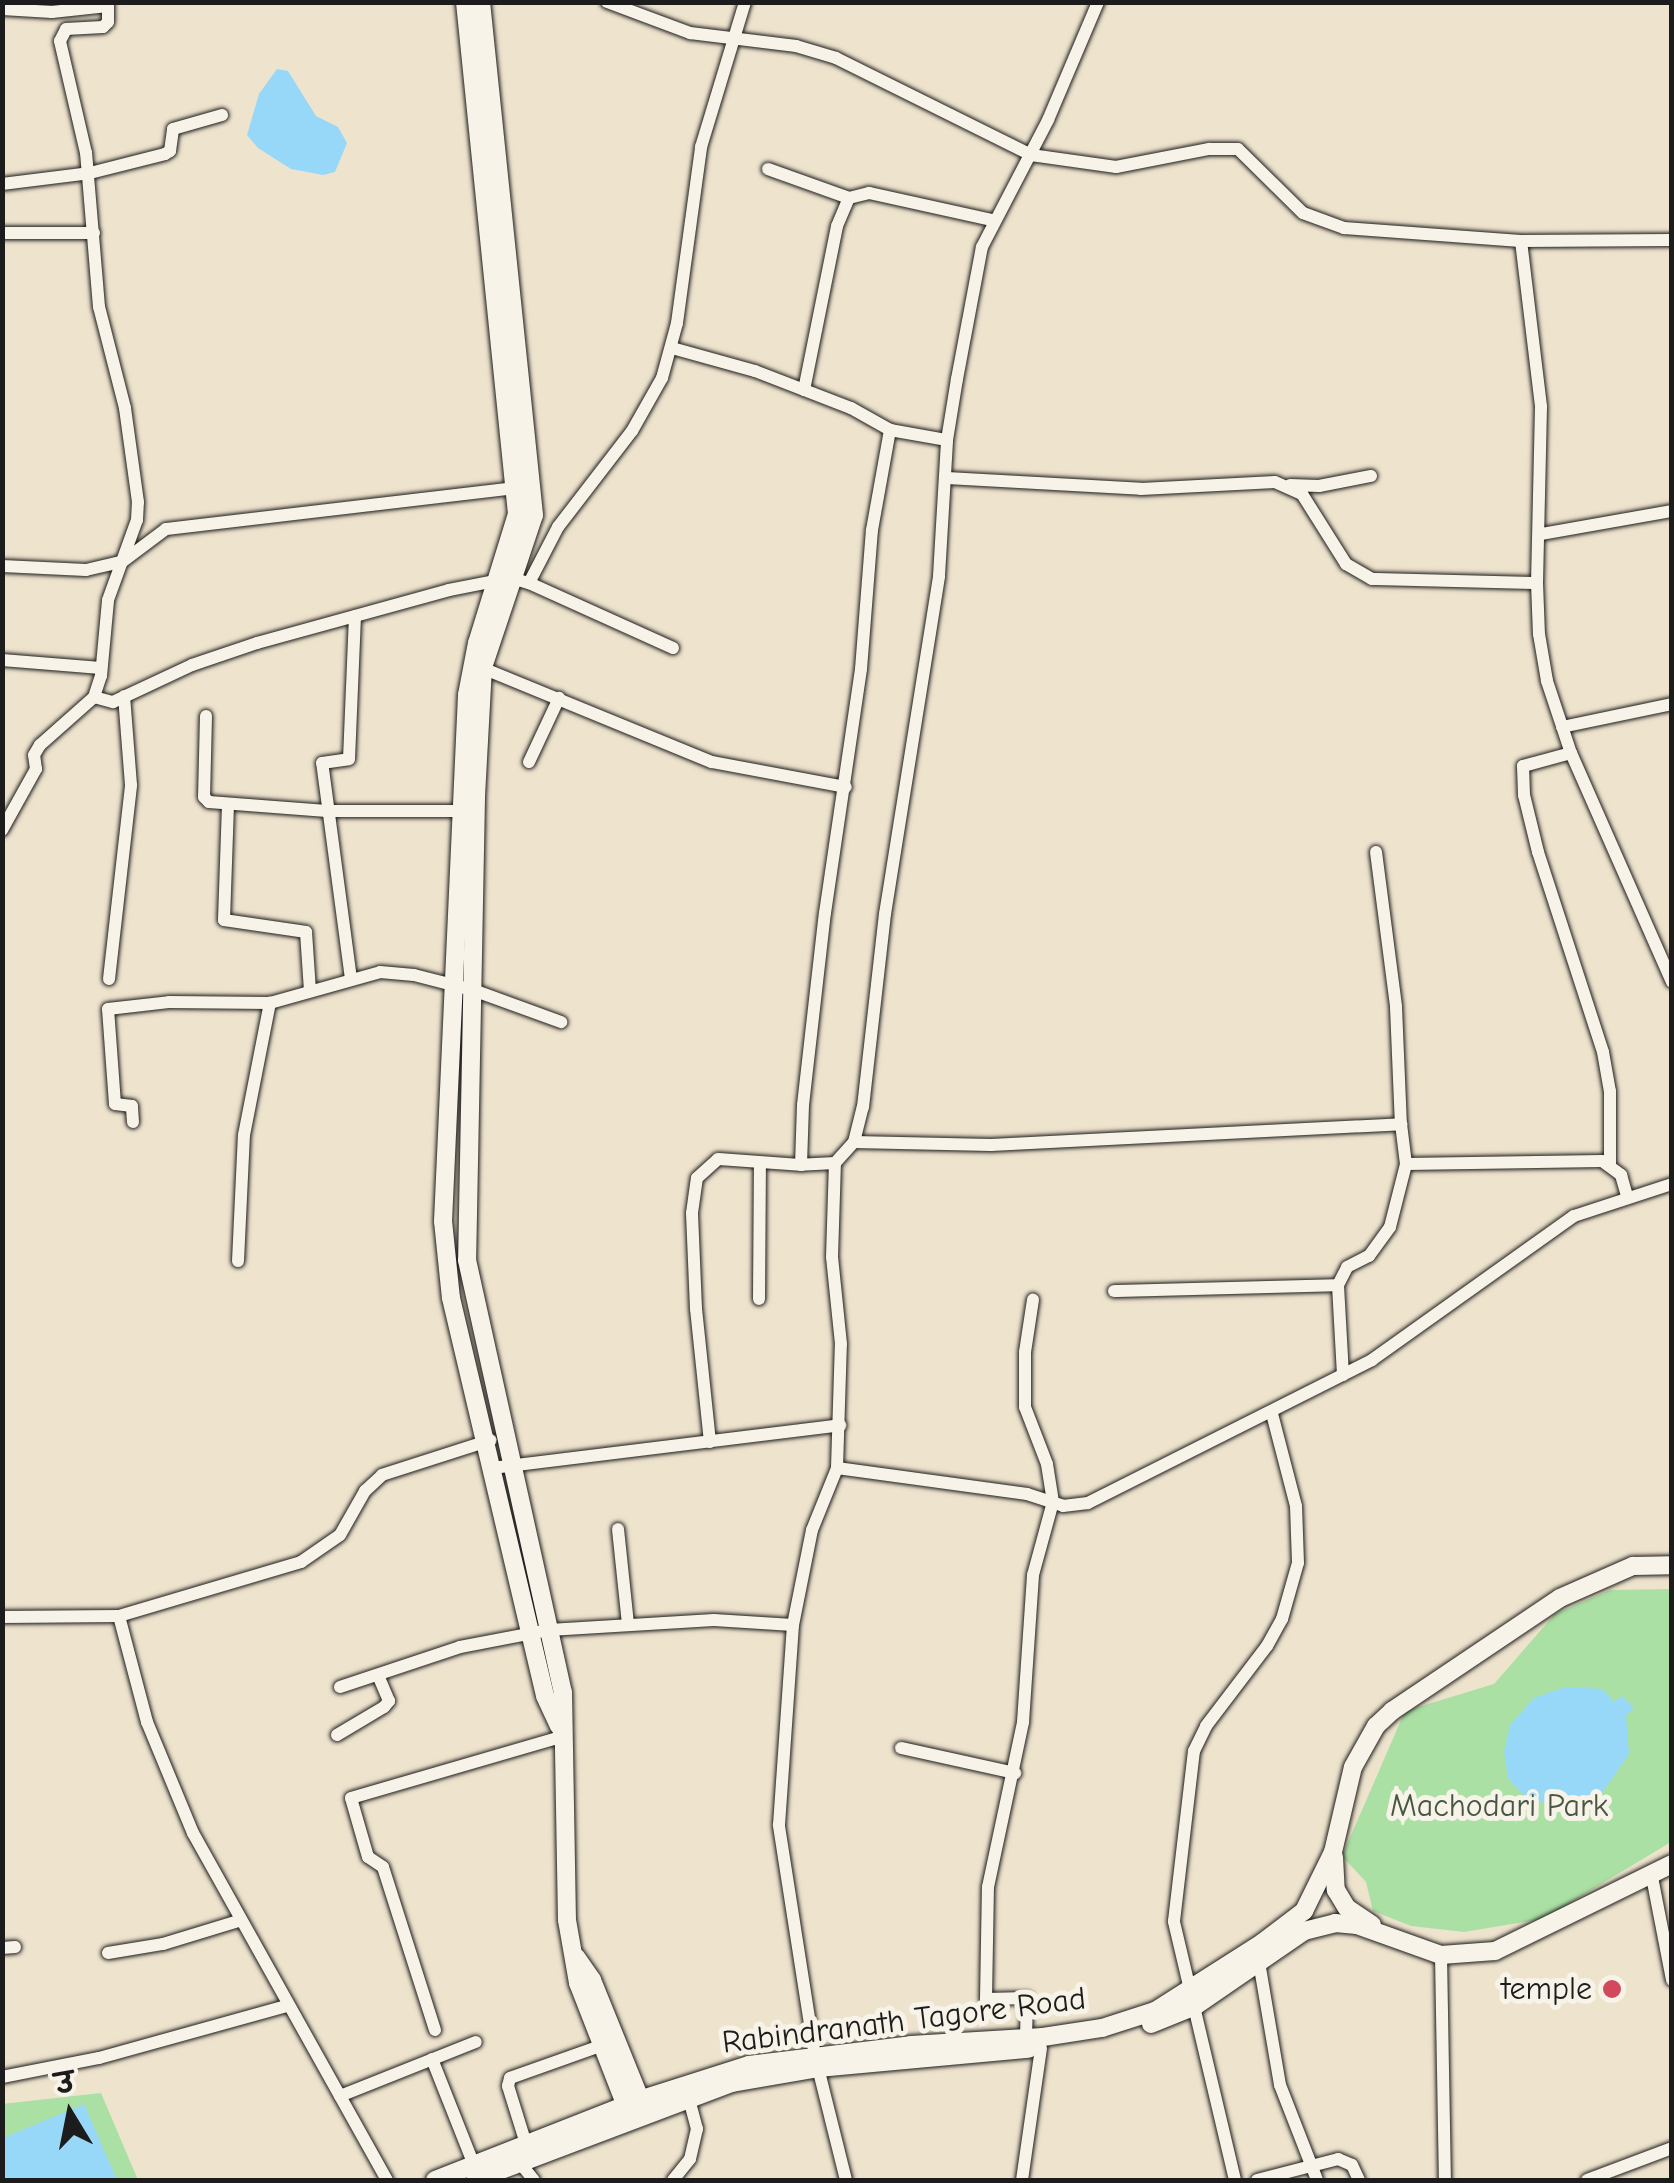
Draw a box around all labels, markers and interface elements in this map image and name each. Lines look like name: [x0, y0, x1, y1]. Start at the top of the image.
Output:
park label: Machodari Park: [1390, 1787, 1608, 1825]
place label: temple: [1501, 1970, 1592, 2008]
marker: temple: [1601, 1978, 1623, 2000]
street label: Rabindranath Tagore Road: [720, 1980, 1088, 2062]
north arrow: [20, 2063, 120, 2163]
text: उ: [53, 2066, 77, 2101]

